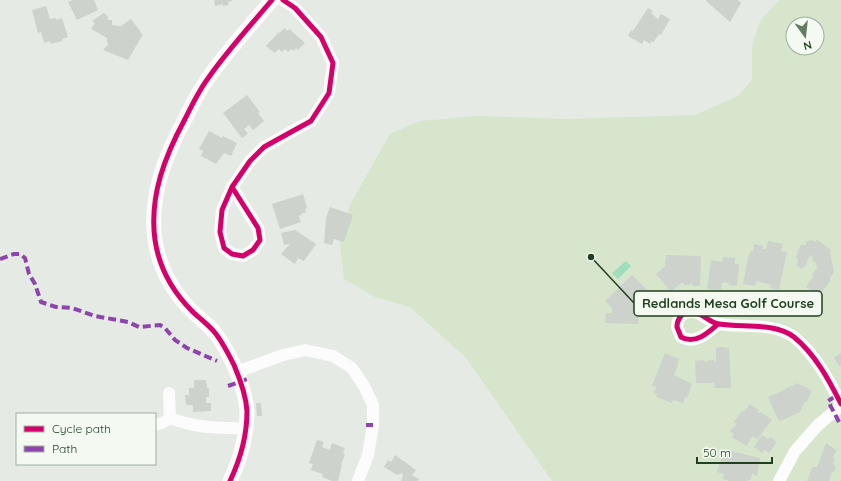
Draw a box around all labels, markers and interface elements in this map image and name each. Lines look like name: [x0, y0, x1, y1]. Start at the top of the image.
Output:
north arrow: [785, 16, 825, 56]
text: N: [802, 38, 813, 53]
callout: Redlands Mesa Golf Course: [634, 291, 822, 316]
text: Redlands Mesa Golf Course: [642, 295, 814, 311]
legend: [16, 413, 156, 465]
text: Cycle path: [52, 421, 111, 436]
scale bar: [697, 439, 772, 465]
text: Path: [52, 441, 77, 456]
text: 50 m: [703, 445, 731, 460]

